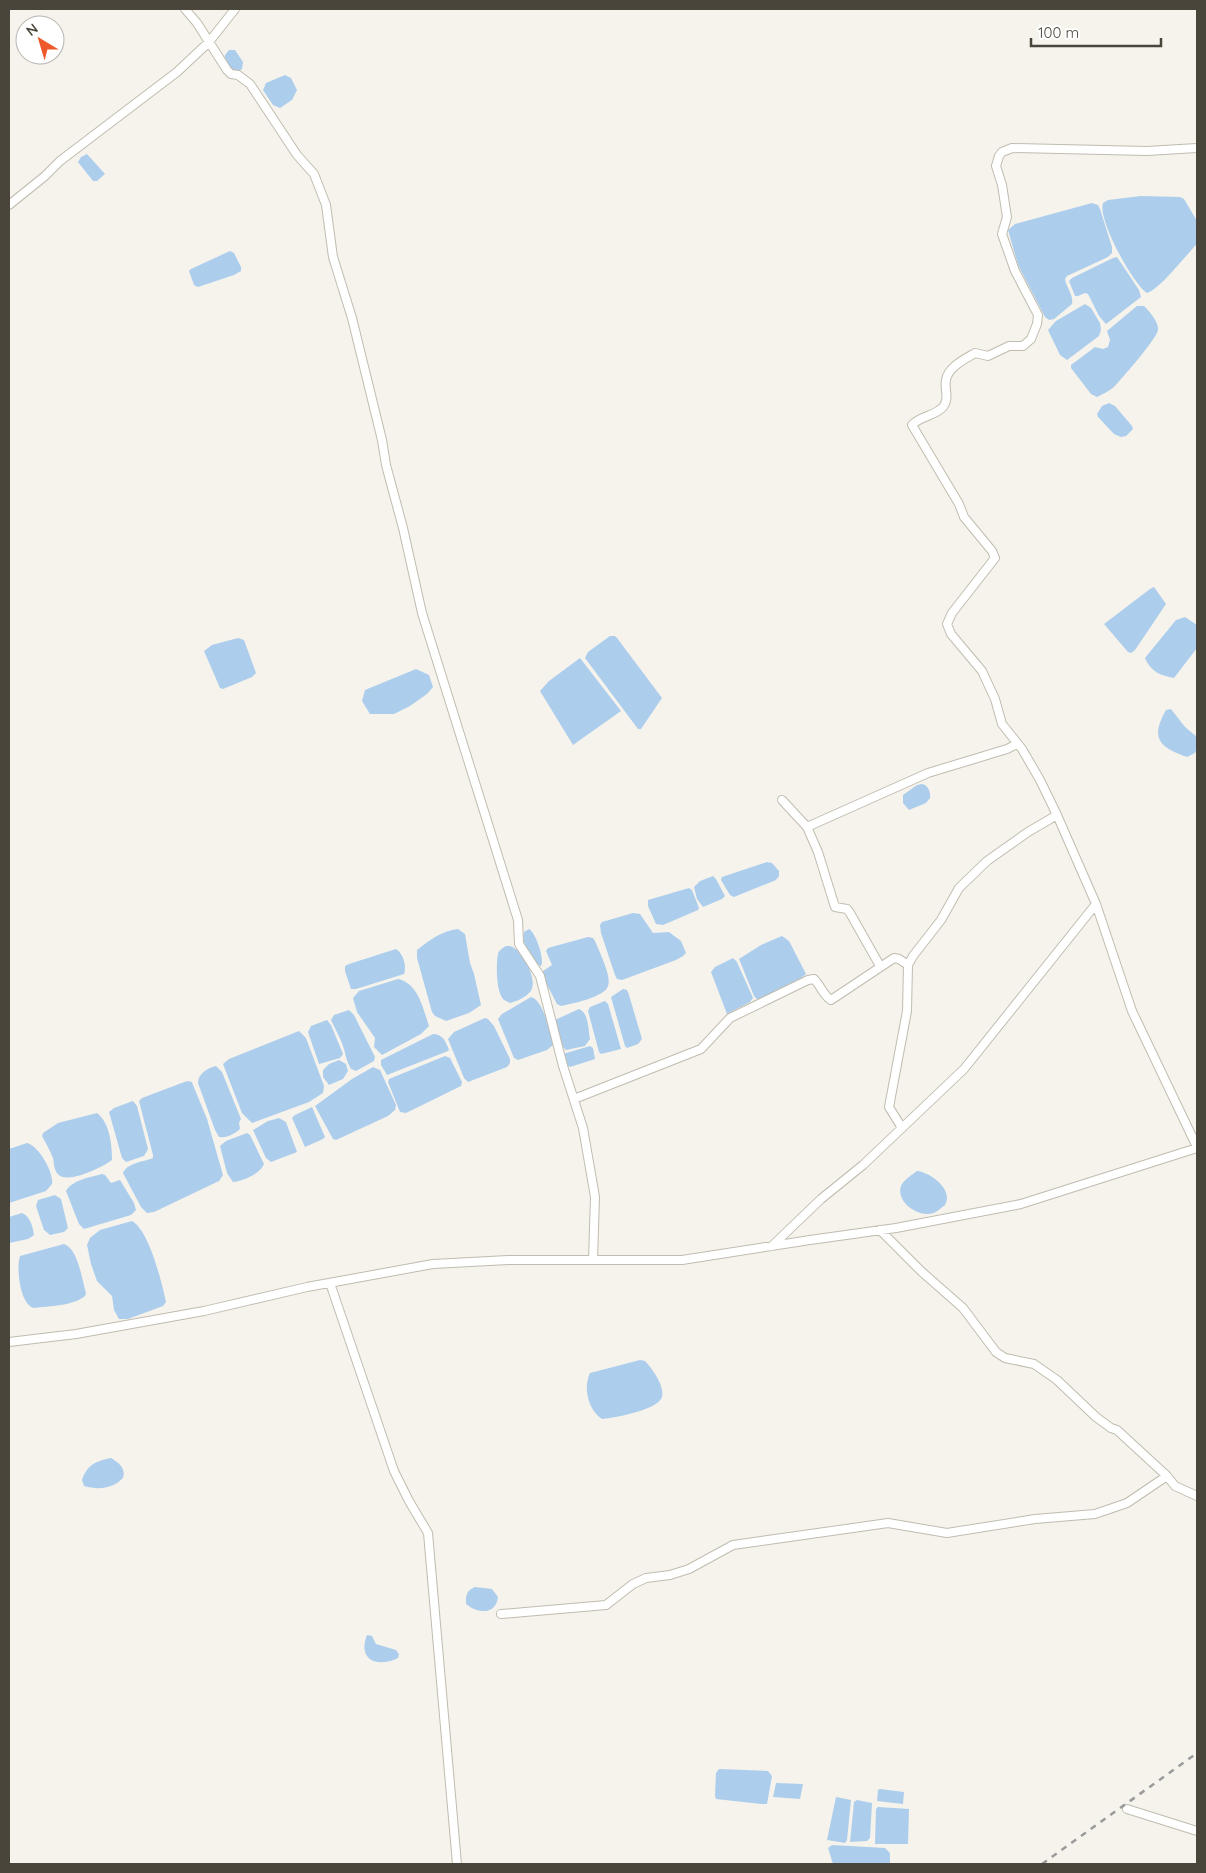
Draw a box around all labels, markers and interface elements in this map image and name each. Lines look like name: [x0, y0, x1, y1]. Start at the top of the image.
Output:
north arrow: [15, 15, 65, 65]
scale bar: [1031, 15, 1161, 47]
text: N: [22, 19, 42, 40]
text: 100 m: [1038, 23, 1079, 42]

